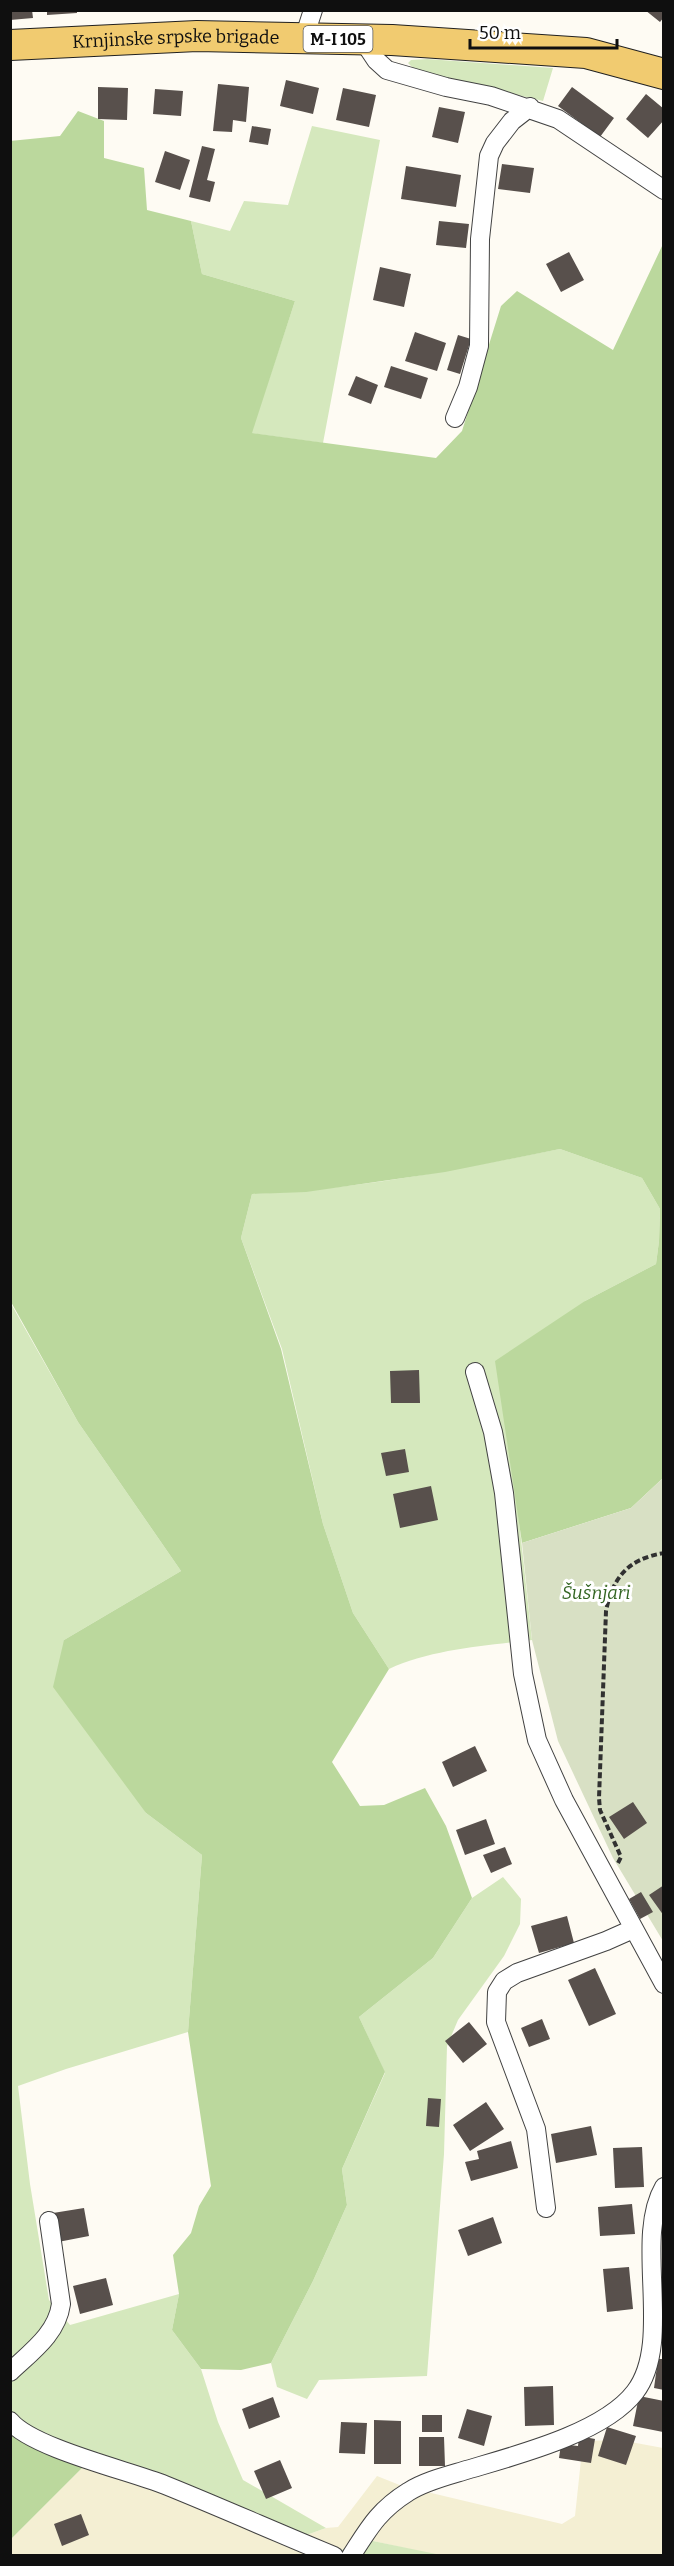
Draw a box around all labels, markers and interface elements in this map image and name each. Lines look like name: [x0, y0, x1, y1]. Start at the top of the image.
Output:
scale bar: [470, 12, 617, 50]
text: 50 m: [479, 22, 521, 44]
street label: Krnjinske srpske brigade: [72, 25, 280, 53]
road number: M-I 105: [304, 26, 372, 52]
park label: Šušnjari: [562, 1582, 630, 1604]

